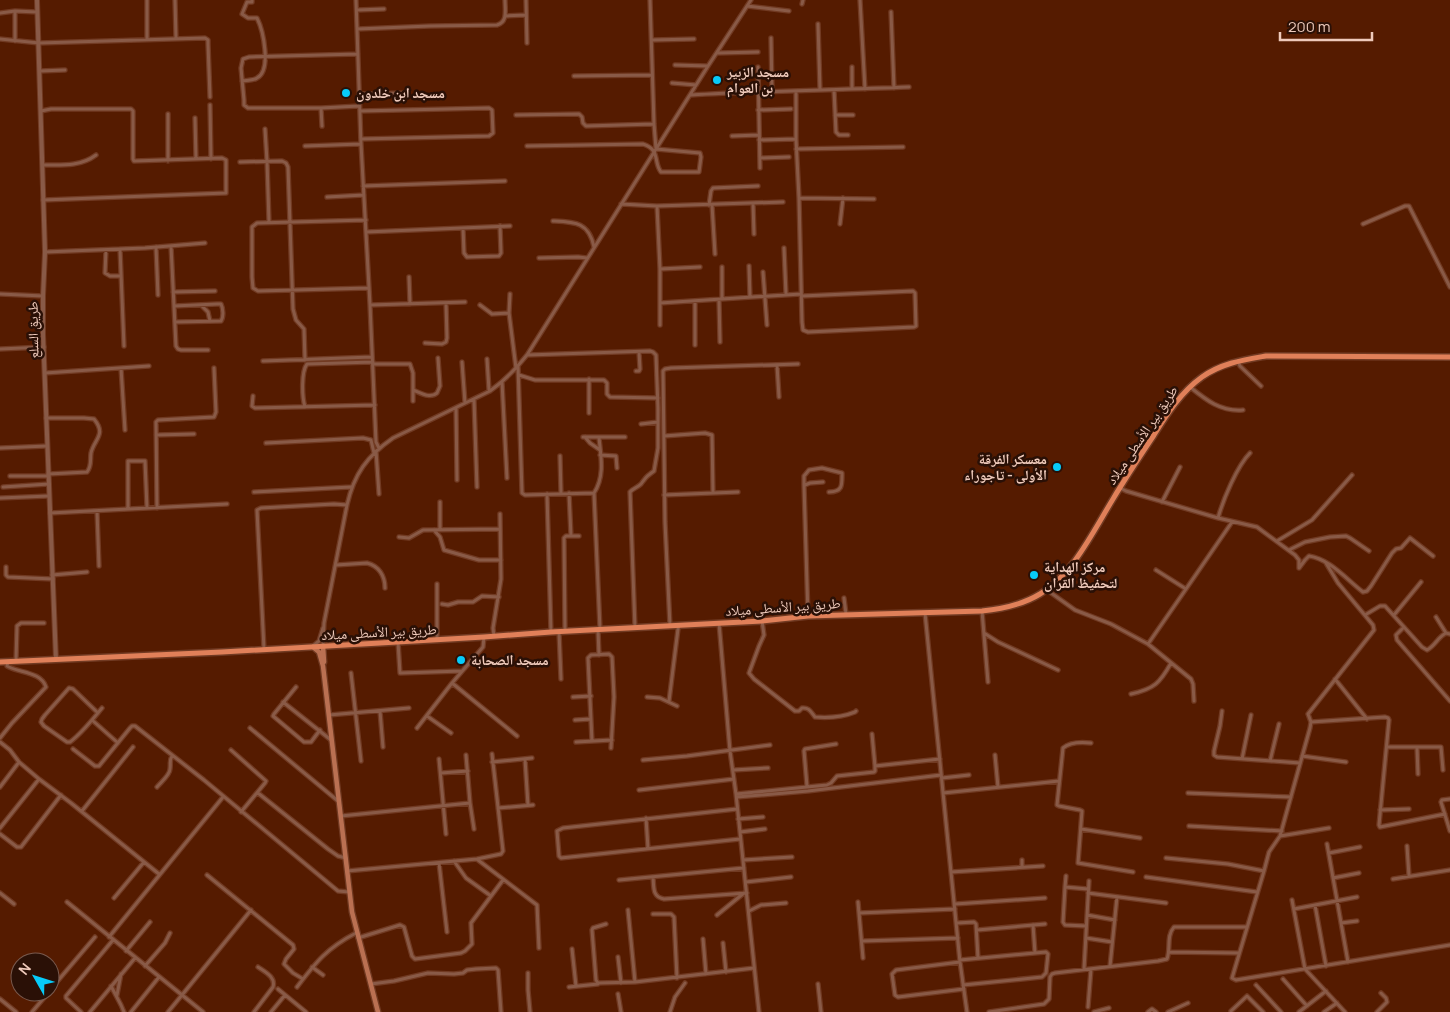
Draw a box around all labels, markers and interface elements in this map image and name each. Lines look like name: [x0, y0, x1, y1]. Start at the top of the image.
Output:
scale bar: [1280, 10, 1372, 42]
text: 200 m: [1288, 16, 1331, 37]
place label: مسجد الزبير بن العوام: [726, 62, 789, 98]
marker: مسجد الزبير بن العوام: [711, 74, 723, 86]
place label: مسجد ابن خلدون: [356, 83, 445, 102]
marker: مسجد ابن خلدون: [340, 87, 352, 99]
street label: طريق السلع: [23, 301, 43, 359]
street label: طريق بير الأسطى ميلاد: [1101, 381, 1183, 489]
place label: معسكر الفرقة الأولى - تاجوراء: [964, 449, 1047, 484]
marker: معسكر الفرقة الأولى - تاجوراء: [1051, 461, 1063, 473]
place label: مركز الهداية لتحفيظ القران: [1044, 557, 1117, 592]
marker: مركز الهداية لتحفيظ القران: [1028, 569, 1040, 581]
street label: طريق بير الأسطى ميلاد: [725, 593, 841, 621]
street label: طريق بير الأسطى ميلاد: [321, 619, 437, 645]
place label: مسجد الصحابة: [471, 650, 549, 669]
marker: مسجد الصحابة: [455, 654, 467, 666]
north arrow: [10, 952, 60, 1002]
text: N: [14, 959, 35, 978]

